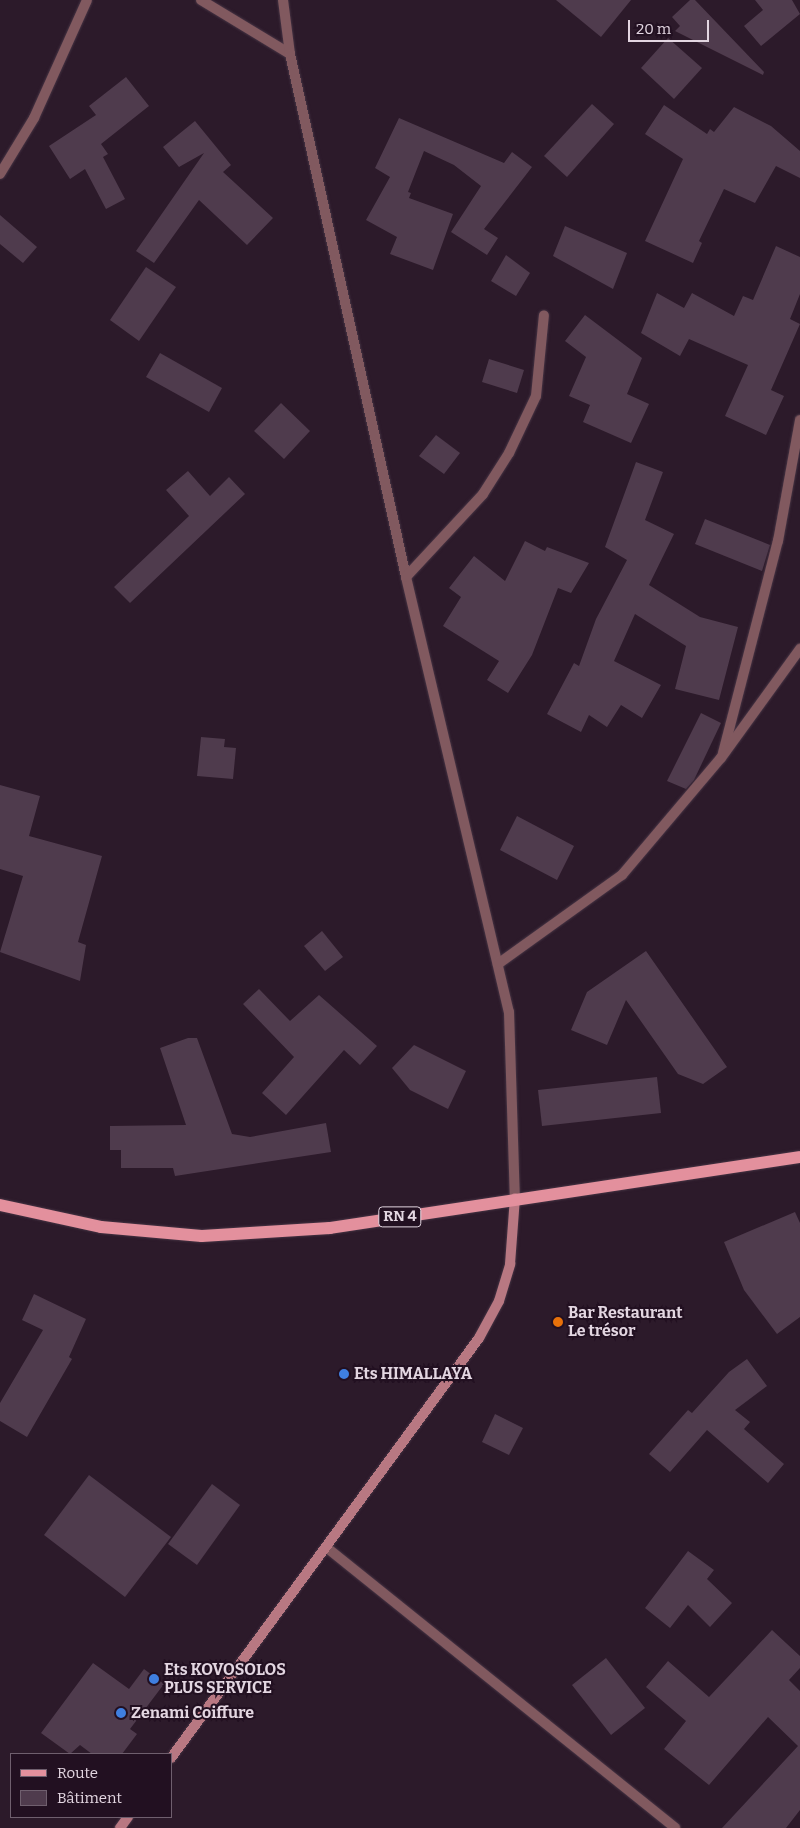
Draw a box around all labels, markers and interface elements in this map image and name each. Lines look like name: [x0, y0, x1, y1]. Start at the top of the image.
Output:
scale bar: [630, 10, 711, 42]
text: 20 m: [636, 20, 671, 38]
road number: RN 4: [378, 1204, 422, 1230]
place label: Bar Restaurant Le trésor: [568, 1303, 683, 1341]
marker: Bar Restaurant Le trésor: [552, 1316, 564, 1328]
place label: Ets HIMALLAYA: [354, 1364, 472, 1384]
marker: Ets HIMALLAYA: [338, 1368, 350, 1380]
place label: Ets KOVOSOLOS PLUS SERVICE: [164, 1660, 286, 1698]
marker: Ets KOVOSOLOS PLUS SERVICE: [148, 1673, 160, 1685]
place label: Zenami Coiffure: [131, 1703, 254, 1723]
marker: Zenami Coiffure: [115, 1707, 127, 1719]
legend: [10, 1753, 172, 1818]
text: Route: [57, 1764, 98, 1782]
text: Bâtiment: [57, 1789, 122, 1807]

